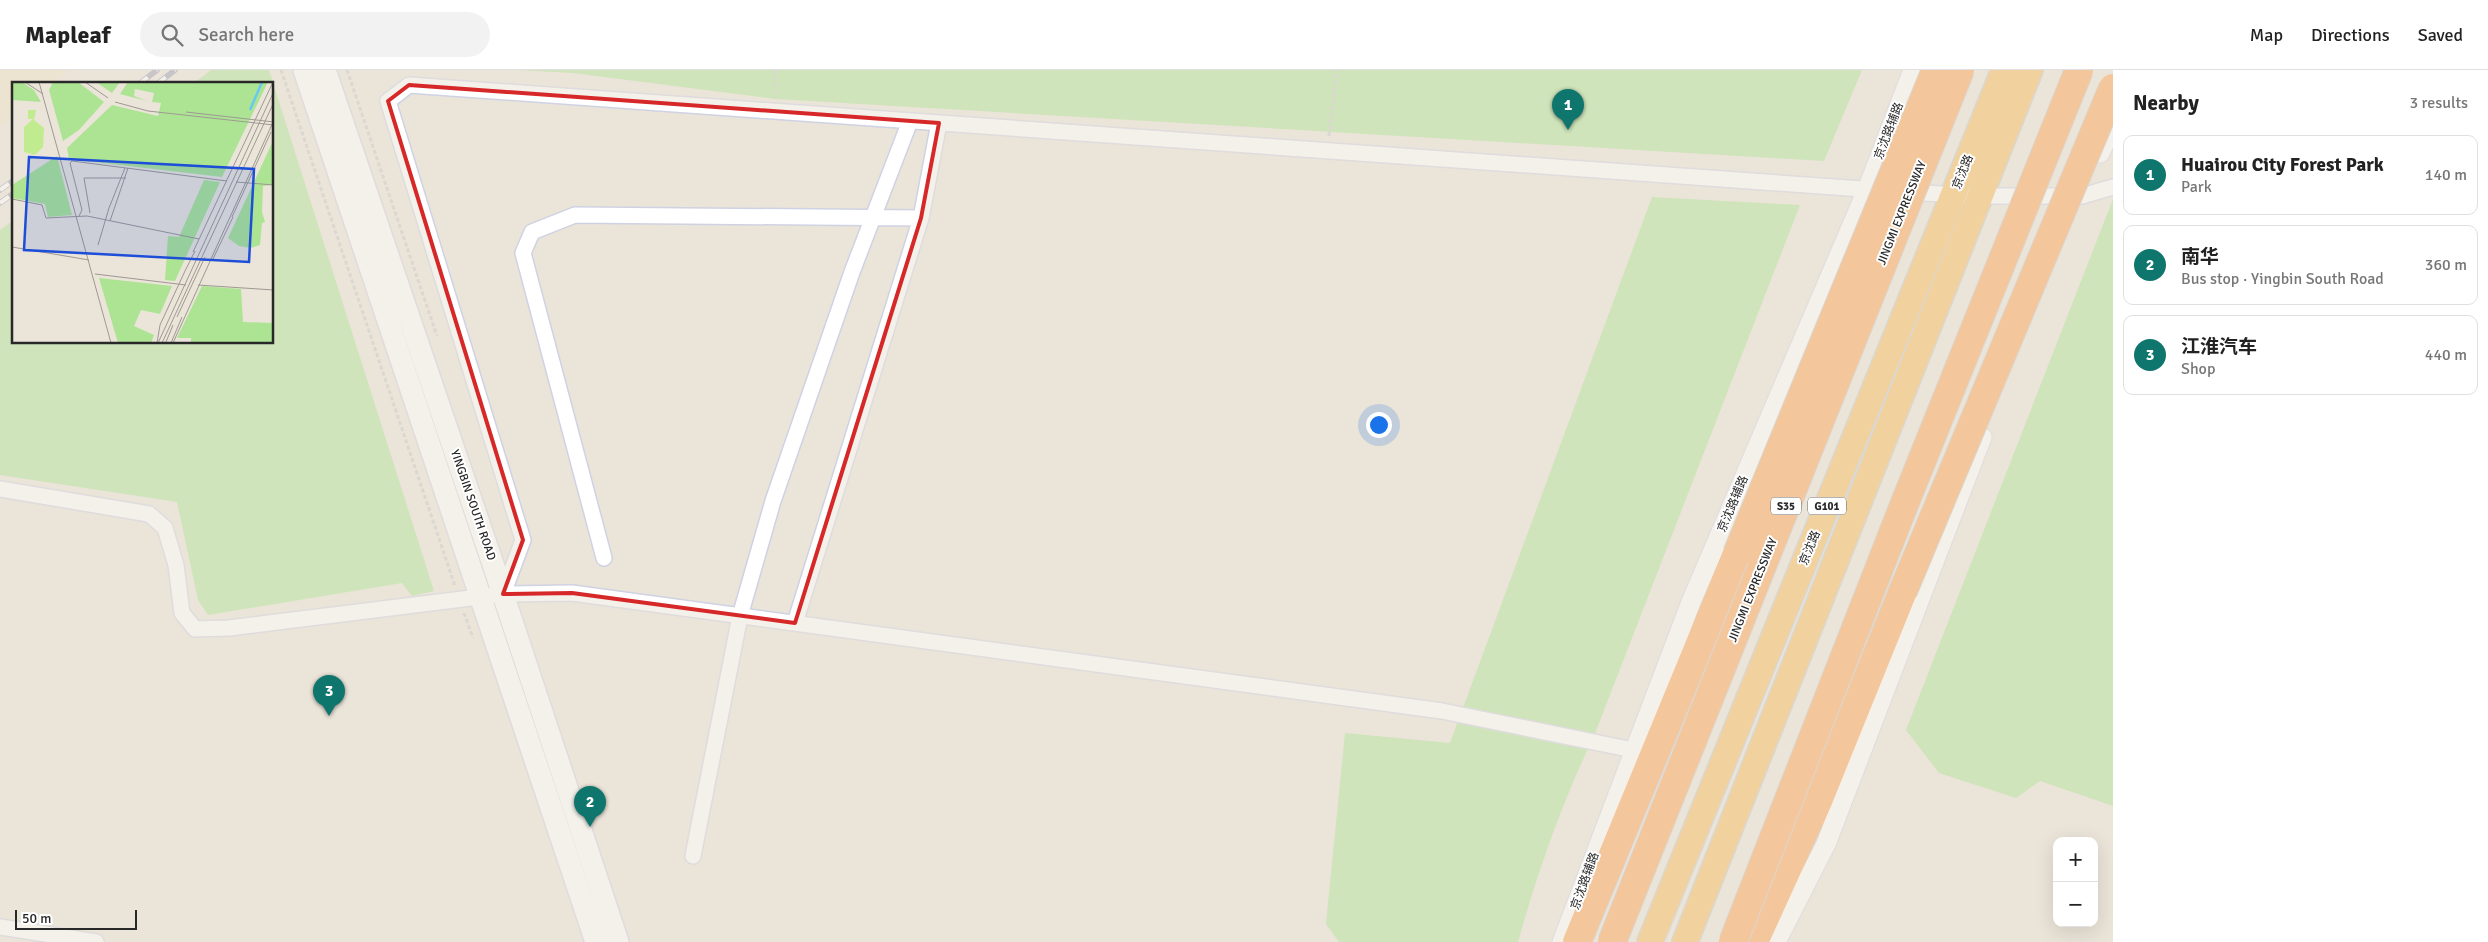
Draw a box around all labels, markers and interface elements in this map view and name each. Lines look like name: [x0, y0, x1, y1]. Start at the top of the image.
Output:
search box: [140, 12, 490, 57]
text: Mapleaf: [25, 20, 110, 50]
icon: search: [158, 21, 186, 49]
text: Search here: [198, 23, 294, 47]
text: Map: [2250, 24, 2283, 46]
text: Directions: [2311, 24, 2390, 46]
text: Saved: [2418, 24, 2463, 46]
inset map: [12, 82, 274, 344]
pin: 1: [1552, 89, 1584, 130]
text: Nearby: [2133, 90, 2199, 116]
text: 3 results: [2409, 93, 2468, 113]
street label: 京沈路辅路: [1871, 100, 1907, 162]
street label: 京沈路: [1949, 152, 1977, 192]
text: Huairou City Forest Park: [2181, 153, 2384, 177]
street label: JINGMI EXPRESSWAY: [1874, 159, 1930, 267]
text: 1: [2146, 165, 2154, 185]
text: 140 m: [2425, 165, 2467, 185]
text: Park: [2181, 177, 2212, 197]
text: 南华: [2181, 245, 2219, 269]
text: 2: [2146, 255, 2154, 275]
text: 360 m: [2425, 255, 2467, 275]
text: Bus stop · Yingbin South Road: [2181, 269, 2384, 289]
text: 江淮汽车: [2181, 335, 2257, 359]
text: 3: [2146, 345, 2154, 365]
text: 440 m: [2425, 345, 2467, 365]
text: Shop: [2181, 359, 2215, 379]
your location: [1366, 412, 1392, 438]
street label: YINGBIN SOUTH ROAD: [447, 448, 499, 563]
street label: 京沈路辅路: [1714, 473, 1752, 535]
road number: S35: [1771, 498, 1801, 514]
road number: G101: [1808, 498, 1846, 514]
street label: 京沈路: [1796, 528, 1824, 568]
street label: JINGMI EXPRESSWAY: [1725, 536, 1781, 644]
pin: 3: [313, 675, 345, 716]
pin: 2: [574, 786, 606, 827]
map controls: [2053, 837, 2098, 927]
button: +: [2053, 837, 2098, 882]
street label: 京沈路辅路: [1568, 850, 1602, 912]
button: −: [2053, 882, 2098, 927]
scale bar: [15, 907, 138, 930]
text: 50 m: [22, 910, 51, 927]

